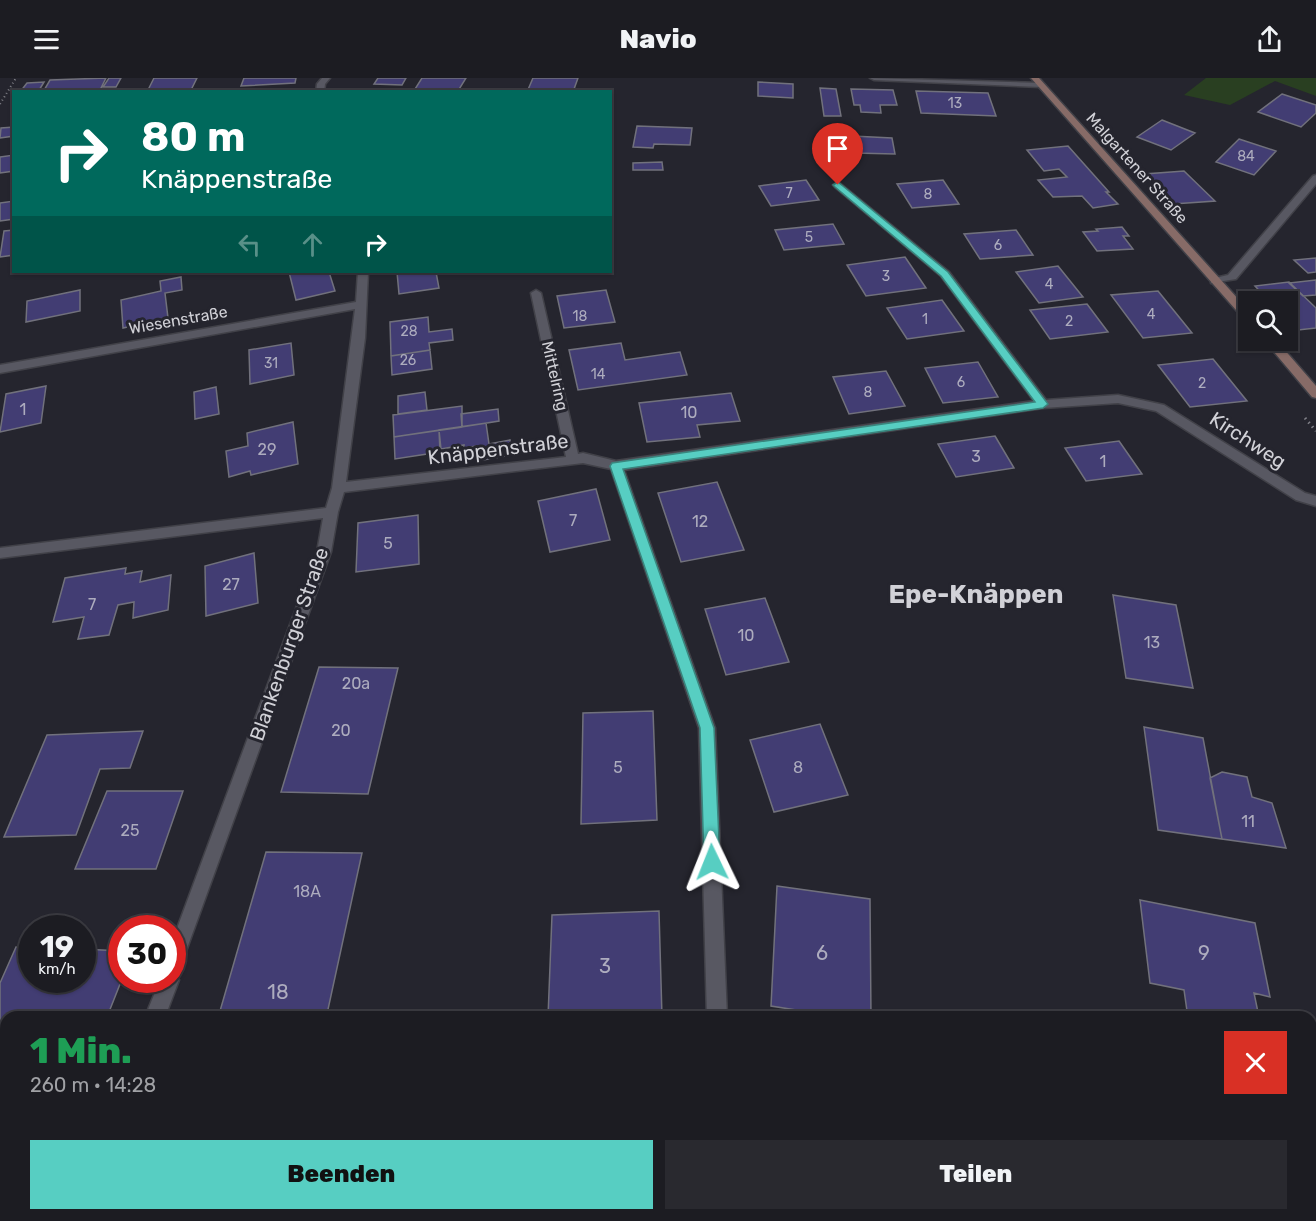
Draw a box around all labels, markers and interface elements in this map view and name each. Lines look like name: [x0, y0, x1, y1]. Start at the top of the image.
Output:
icon: menu: [30, 23, 63, 56]
text: Navio: [619, 23, 697, 55]
icon: share: [1253, 23, 1286, 56]
house number: 13: [948, 95, 962, 112]
street label: Malgartener Straße: [1082, 109, 1192, 227]
text: 80 m: [141, 112, 245, 162]
icon: right: [42, 114, 120, 192]
pin: [812, 123, 863, 185]
icon: arrive: [821, 132, 854, 165]
house number: 84: [1237, 148, 1255, 165]
text: Knäppenstraße: [141, 163, 332, 195]
house number: 7: [785, 185, 793, 202]
house number: 8: [924, 186, 933, 203]
icon: left: [233, 228, 266, 261]
icon: ahead: [296, 228, 329, 261]
icon: right: [359, 228, 392, 261]
house number: 5: [805, 229, 813, 246]
house number: 6: [994, 237, 1002, 254]
house number: 3: [882, 268, 890, 285]
house number: 4: [1045, 276, 1054, 293]
map controls: [1238, 291, 1298, 351]
button: search: [1238, 291, 1298, 351]
street label: Wiesenstraße: [127, 302, 229, 338]
house number: 4: [1147, 306, 1156, 323]
house number: 18: [573, 308, 588, 325]
house number: 1: [922, 311, 928, 328]
house number: 2: [1065, 313, 1073, 330]
house number: 28: [400, 323, 418, 340]
street label: Mittelring: [538, 339, 572, 413]
house number: 26: [400, 352, 416, 369]
house number: 31: [264, 355, 278, 372]
house number: 14: [591, 366, 606, 383]
house number: 6: [957, 374, 965, 391]
house number: 2: [1198, 375, 1206, 392]
house number: 8: [864, 384, 873, 401]
house number: 1: [20, 400, 26, 419]
house number: 10: [680, 403, 698, 422]
street label: Kirchweg: [1205, 406, 1291, 474]
street label: Knäppenstraße: [426, 428, 570, 470]
house number: 29: [258, 440, 276, 459]
house number: 3: [971, 447, 981, 466]
house number: 1: [1100, 452, 1106, 471]
house number: 7: [569, 511, 577, 530]
house number: 12: [692, 512, 708, 531]
house number: 5: [383, 534, 393, 553]
street label: Blankenburger Straße: [245, 544, 333, 744]
house number: 27: [222, 575, 240, 594]
district label: Epe-Knäppen: [888, 579, 1064, 610]
house number: 7: [88, 595, 96, 614]
house number: 10: [737, 626, 755, 645]
house number: 13: [1144, 633, 1160, 652]
house number: 20a: [342, 674, 370, 693]
house number: 20: [331, 721, 351, 740]
house number: 5: [613, 758, 623, 777]
house number: 8: [793, 758, 803, 777]
house number: 11: [1241, 812, 1255, 831]
house number: 25: [121, 821, 139, 840]
position arrow: [680, 830, 744, 894]
house number: 18A: [293, 882, 321, 901]
speed limit sign: 30: [108, 915, 186, 993]
text: 19: [40, 929, 74, 965]
house number: 6: [816, 941, 828, 965]
house number: 9: [1198, 941, 1210, 965]
house number: 3: [599, 954, 611, 978]
text: km/h: [38, 960, 76, 978]
house number: 18: [267, 980, 289, 1004]
text: 1 Min.: [30, 1029, 132, 1072]
button: close: [1224, 1031, 1287, 1094]
text: 260 m · 14:28: [30, 1073, 156, 1097]
button: Beenden: [30, 1140, 653, 1209]
button: Teilen: [665, 1140, 1287, 1209]

